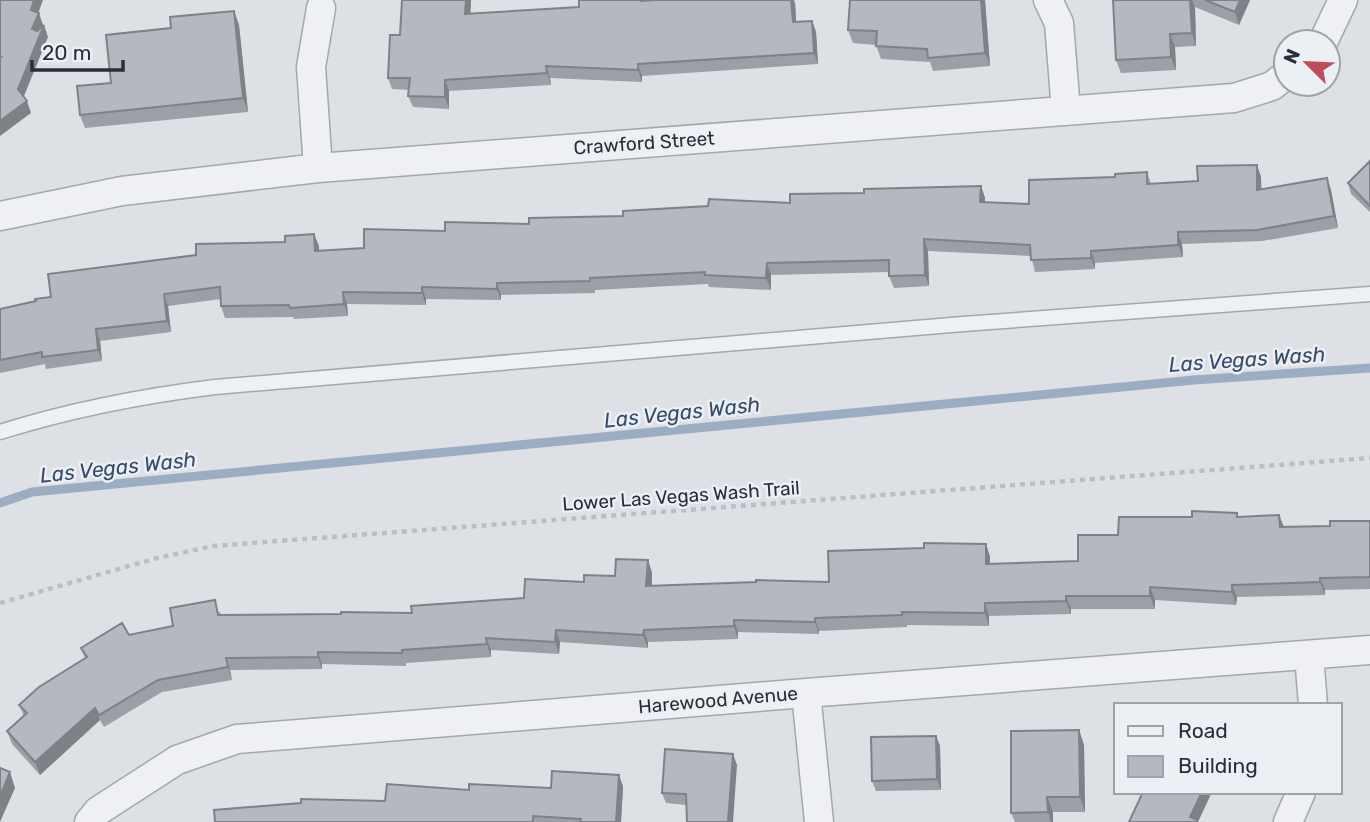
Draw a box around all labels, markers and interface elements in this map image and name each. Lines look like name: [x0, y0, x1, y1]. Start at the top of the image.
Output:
scale bar: [32, 28, 122, 72]
north arrow: [1272, 28, 1342, 98]
text: 20 m: [42, 40, 91, 65]
text: N: [1279, 45, 1305, 67]
street label: Crawford Street: [573, 127, 716, 159]
water label: Las Vegas Wash: [1168, 341, 1326, 377]
water label: Las Vegas Wash: [603, 391, 761, 433]
water label: Las Vegas Wash: [39, 446, 197, 488]
street label: Lower Las Vegas Wash Trail: [561, 476, 801, 516]
street label: Harewood Avenue: [637, 682, 799, 718]
legend: [1114, 703, 1342, 794]
text: Road: [1178, 718, 1228, 743]
text: Building: [1178, 753, 1258, 778]

